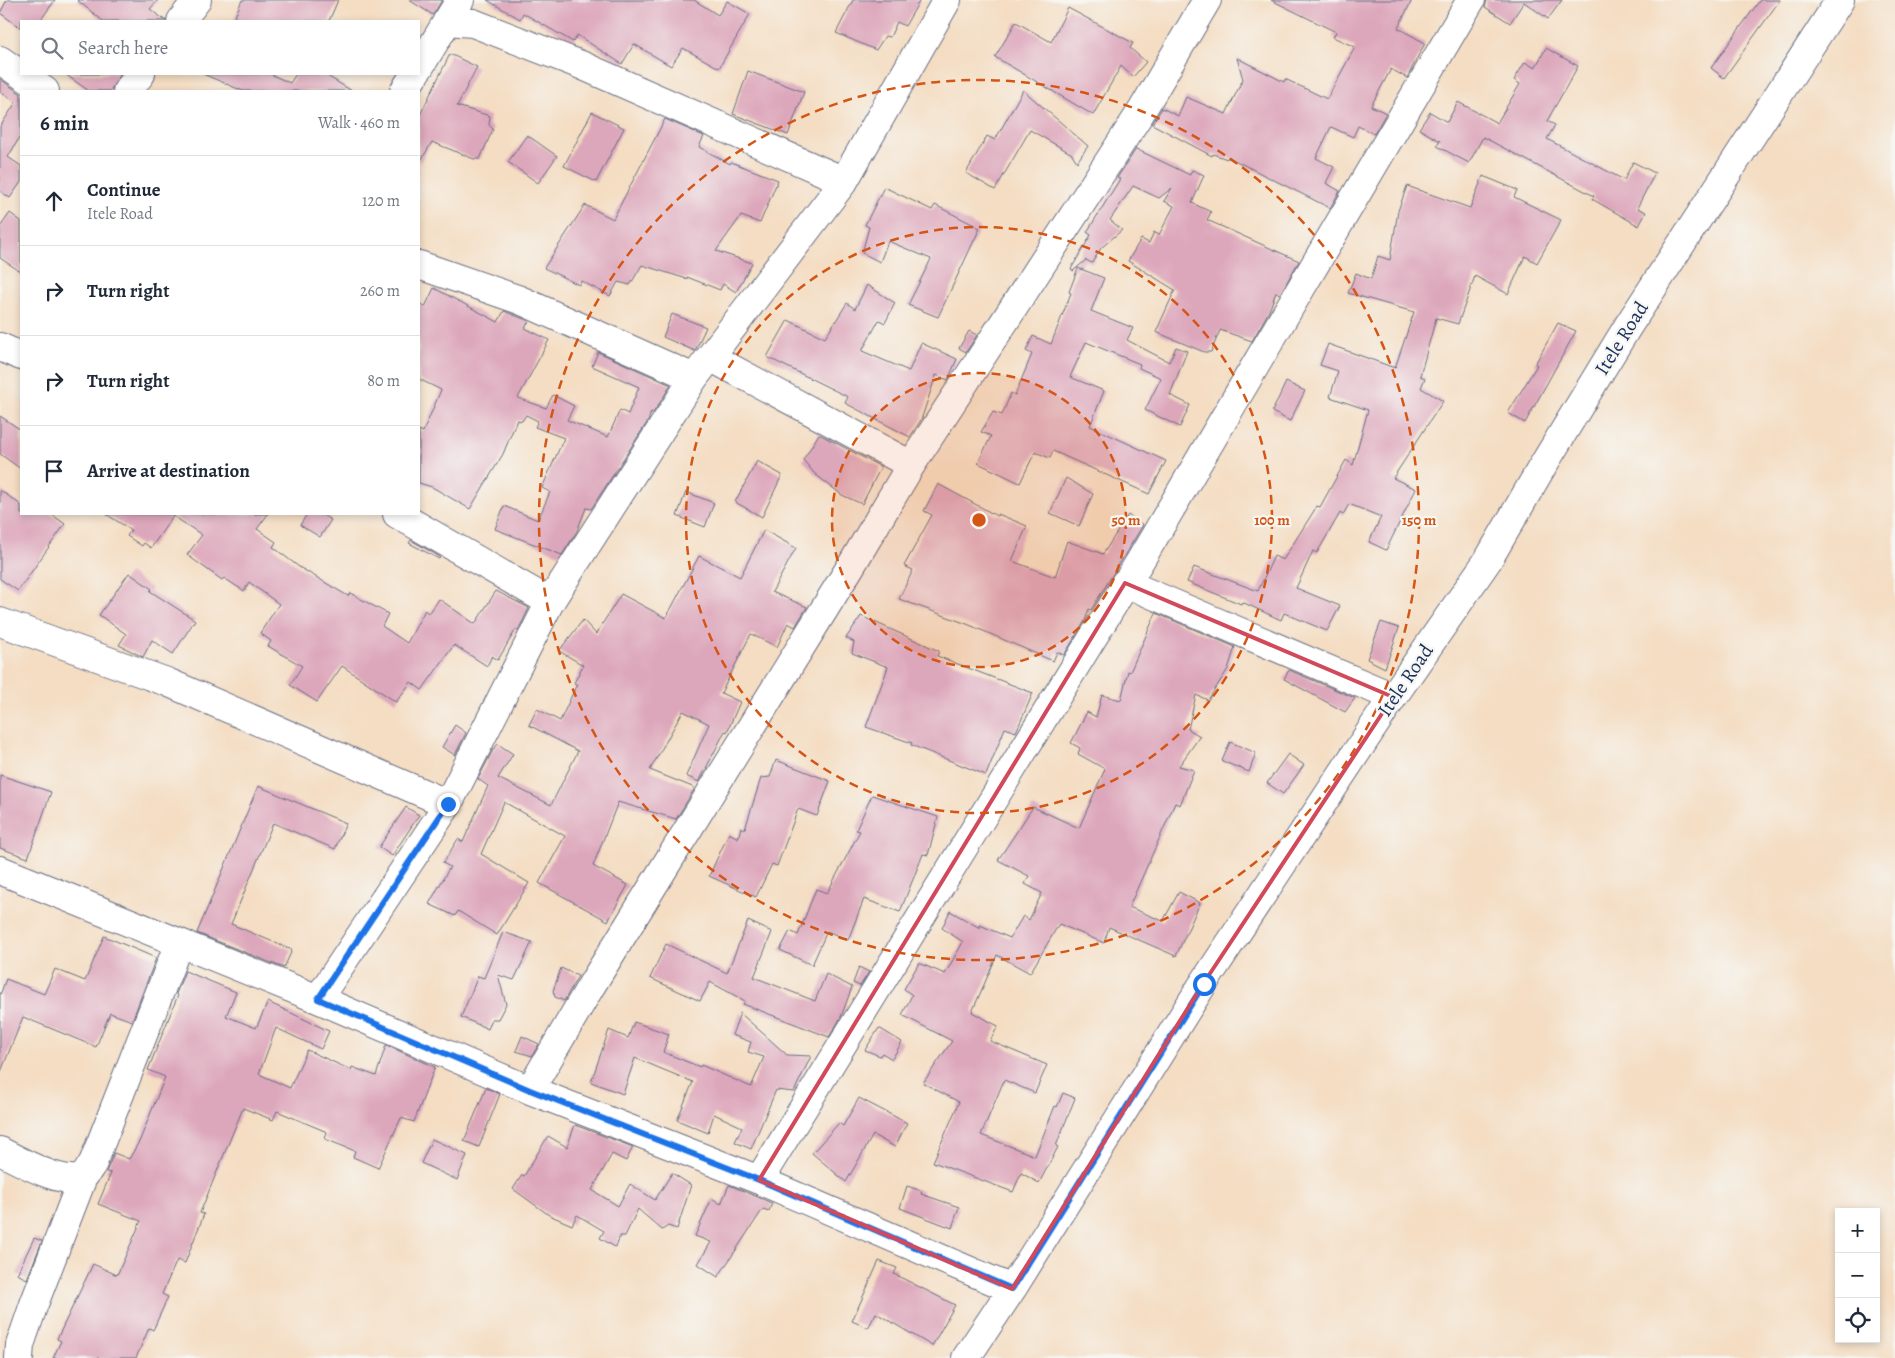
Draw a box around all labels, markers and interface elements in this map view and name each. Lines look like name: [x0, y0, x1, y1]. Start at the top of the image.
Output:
search box: [20, 20, 420, 75]
icon: search: [38, 34, 66, 62]
text: Search here: [78, 35, 168, 61]
text: 6 min: [40, 109, 89, 137]
text: Walk · 460 m: [318, 112, 400, 134]
text: Continue: [87, 177, 161, 203]
icon: ahead: [40, 187, 68, 215]
text: 120 m: [362, 190, 400, 212]
text: Itele Road: [87, 203, 153, 225]
icon: right: [40, 277, 68, 305]
text: Turn right: [87, 278, 169, 304]
text: 260 m: [360, 280, 400, 302]
street label: Itele Road: [1588, 296, 1655, 380]
icon: right: [40, 367, 68, 395]
text: Turn right: [87, 368, 169, 394]
text: 80 m: [367, 370, 400, 392]
icon: arrive: [40, 457, 68, 485]
text: Arrive at destination: [87, 458, 250, 484]
text: 50 m: [1111, 510, 1141, 530]
text: 100 m: [1254, 510, 1290, 530]
text: 150 m: [1402, 510, 1437, 530]
centre of rings: [970, 511, 988, 529]
street label: Itele Road: [1371, 638, 1440, 722]
route end: [437, 793, 460, 816]
route start: [1193, 973, 1216, 996]
map controls: [1835, 1208, 1880, 1343]
button: +: [1835, 1208, 1880, 1253]
button: −: [1835, 1253, 1880, 1298]
button: locate: [1835, 1298, 1880, 1343]

